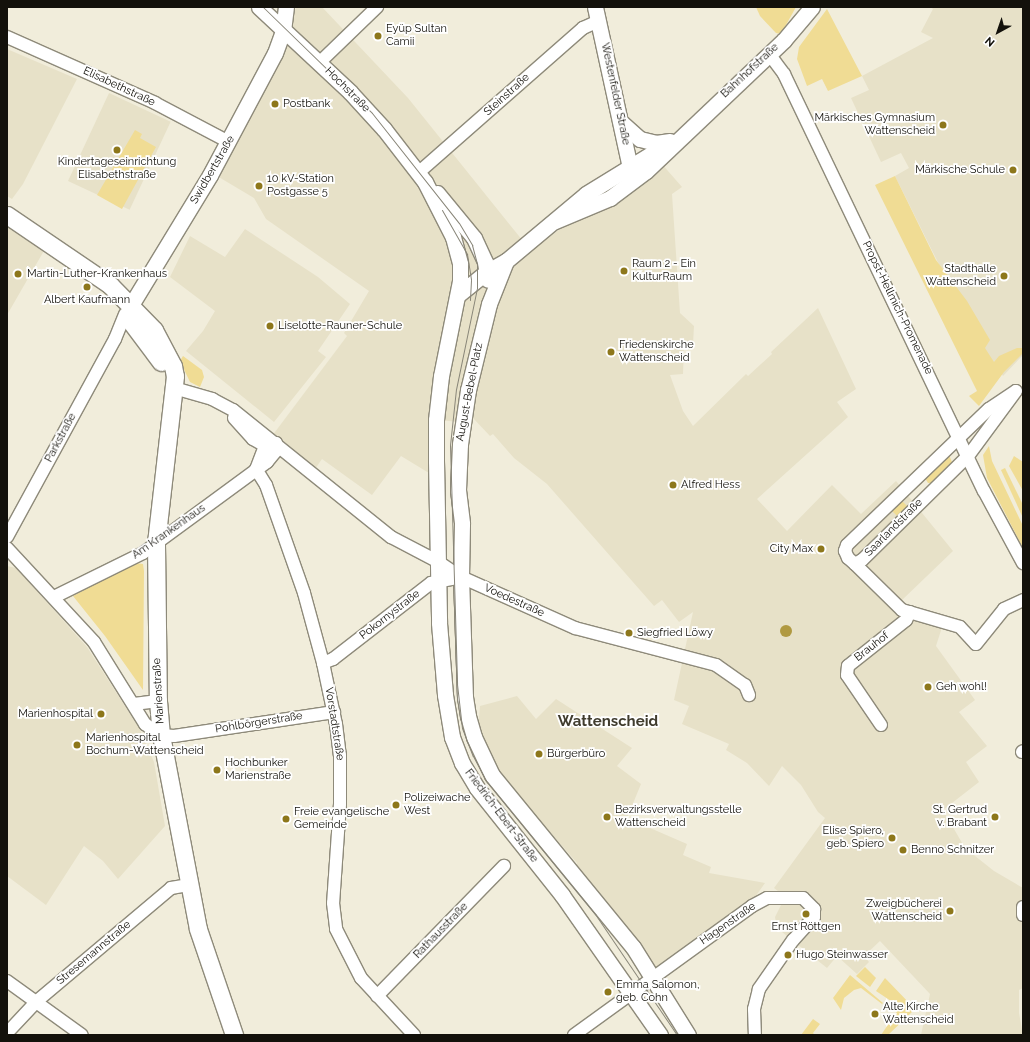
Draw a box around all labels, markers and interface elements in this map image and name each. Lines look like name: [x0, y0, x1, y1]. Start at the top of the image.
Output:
north arrow: [978, 12, 1018, 52]
place label: Eyüp Sultan Camii: [386, 23, 447, 49]
marker: Eyüp Sultan Camii: [373, 31, 383, 41]
text: N: [983, 34, 997, 49]
street label: Bahnhofstraße: [718, 41, 782, 101]
street label: Westenfelder Straße: [598, 42, 632, 146]
street label: Elisabethstraße: [81, 65, 157, 109]
street label: Hochstraße: [322, 65, 372, 115]
street label: Steinstraße: [481, 71, 533, 119]
place label: Postbank: [283, 97, 330, 111]
marker: Postbank: [270, 99, 280, 109]
place label: Märkisches Gymnasium Wattenscheid: [814, 112, 935, 138]
marker: Märkisches Gymnasium Wattenscheid: [938, 120, 948, 130]
street label: Swidbertstraße: [188, 133, 238, 207]
marker: Kindertageseinrichtung Elisabethstraße: [112, 145, 122, 155]
place label: Kindertageseinrichtung Elisabethstraße: [58, 156, 176, 182]
place label: Märkische Schule: [915, 163, 1005, 177]
marker: Märkische Schule: [1008, 165, 1018, 175]
place label: 10 kV-Station Postgasse 5: [267, 173, 334, 199]
marker: 10 kV-Station Postgasse 5: [254, 181, 264, 191]
street label: Propst-Hellmich-Promenade: [859, 239, 935, 377]
place label: Raum 2 - Ein KulturRaum: [632, 258, 696, 284]
place label: Stadthalle Wattenscheid: [926, 263, 996, 289]
marker: Raum 2 - Ein KulturRaum: [619, 266, 629, 276]
place label: Martin-Luther-Krankenhaus: [27, 267, 167, 281]
marker: Martin-Luther-Krankenhaus: [12, 268, 24, 280]
marker: Stadthalle Wattenscheid: [999, 271, 1009, 281]
marker: Albert Kaufmann: [82, 282, 92, 292]
place label: Albert Kaufmann: [44, 293, 130, 307]
place label: Liselotte-Rauner-Schule: [278, 319, 402, 333]
marker: Liselotte-Rauner-Schule: [265, 321, 275, 331]
place label: Friedenskirche Wattenscheid: [619, 339, 694, 365]
street label: August-Bebel-Platz: [454, 342, 486, 442]
marker: Friedenskirche Wattenscheid: [606, 347, 616, 357]
street label: Parkstraße: [43, 411, 79, 465]
place label: Alfred Hess: [681, 478, 740, 492]
marker: Alfred Hess: [668, 480, 678, 490]
street label: Saarlandstraße: [862, 496, 926, 560]
street label: Am Krankenhaus: [130, 502, 208, 562]
place label: City Max: [769, 542, 813, 556]
marker: City Max: [816, 544, 826, 554]
street label: Voedestraße: [482, 582, 546, 620]
street label: Pokornystraße: [357, 587, 423, 643]
place label: Siegfried Löwy: [637, 626, 713, 640]
marker: Siegfried Löwy: [624, 628, 634, 638]
street label: Brauhof: [852, 629, 892, 665]
street label: Marienstraße: [151, 658, 167, 724]
place label: Geh wohl!: [936, 680, 987, 694]
marker: Geh wohl!: [923, 682, 933, 692]
street label: Vorstadtstraße: [322, 686, 346, 762]
place label: Marienhospital: [18, 707, 93, 721]
marker: Marienhospital: [96, 709, 106, 719]
street label: Pohlbörgerstraße: [214, 710, 304, 736]
district label: Wattenscheid: [558, 713, 658, 731]
place label: Marienhospital Bochum-Wattenscheid: [86, 732, 204, 758]
marker: Marienhospital Bochum-Wattenscheid: [71, 739, 83, 751]
place label: Bürgerbüro: [547, 747, 605, 761]
marker: Bürgerbüro: [534, 749, 544, 759]
place label: Hochbunker Marienstraße: [225, 757, 291, 783]
marker: Hochbunker Marienstraße: [212, 765, 222, 775]
street label: Friedrich-Ebert-Straße: [462, 767, 540, 865]
place label: Polizeiwache West: [404, 792, 471, 818]
marker: Polizeiwache West: [391, 800, 401, 810]
place label: Bezirksverwaltungsstelle Wattenscheid: [615, 804, 742, 830]
place label: St. Gertrud v. Brabant: [933, 804, 987, 830]
place label: Freie evangelische Gemeinde: [294, 806, 389, 832]
marker: Bezirksverwaltungsstelle Wattenscheid: [602, 812, 612, 822]
marker: St. Gertrud v. Brabant: [990, 812, 1000, 822]
marker: Freie evangelische Gemeinde: [281, 814, 291, 824]
place label: Elise Spiero, geb. Spiero: [823, 825, 884, 851]
marker: Elise Spiero, geb. Spiero: [887, 833, 897, 843]
place label: Benno Schnitzer: [911, 843, 994, 857]
marker: Benno Schnitzer: [898, 845, 908, 855]
place label: Zweigbücherei Wattenscheid: [866, 898, 942, 924]
street label: Rathausstraße: [411, 900, 471, 962]
street label: Hagenstraße: [698, 900, 758, 948]
marker: Zweigbücherei Wattenscheid: [945, 906, 955, 916]
marker: Ernst Röttgen: [801, 909, 811, 919]
street label: Stresemannstraße: [54, 918, 134, 988]
place label: Ernst Röttgen: [771, 920, 841, 934]
place label: Hugo Steinwasser: [796, 948, 888, 962]
marker: Hugo Steinwasser: [783, 950, 793, 960]
place label: Emma Salomon, geb. Cohn: [616, 979, 699, 1005]
marker: Emma Salomon, geb. Cohn: [603, 987, 613, 997]
place label: Alte Kirche Wattenscheid: [883, 1001, 953, 1027]
marker: Alte Kirche Wattenscheid: [870, 1009, 880, 1019]

